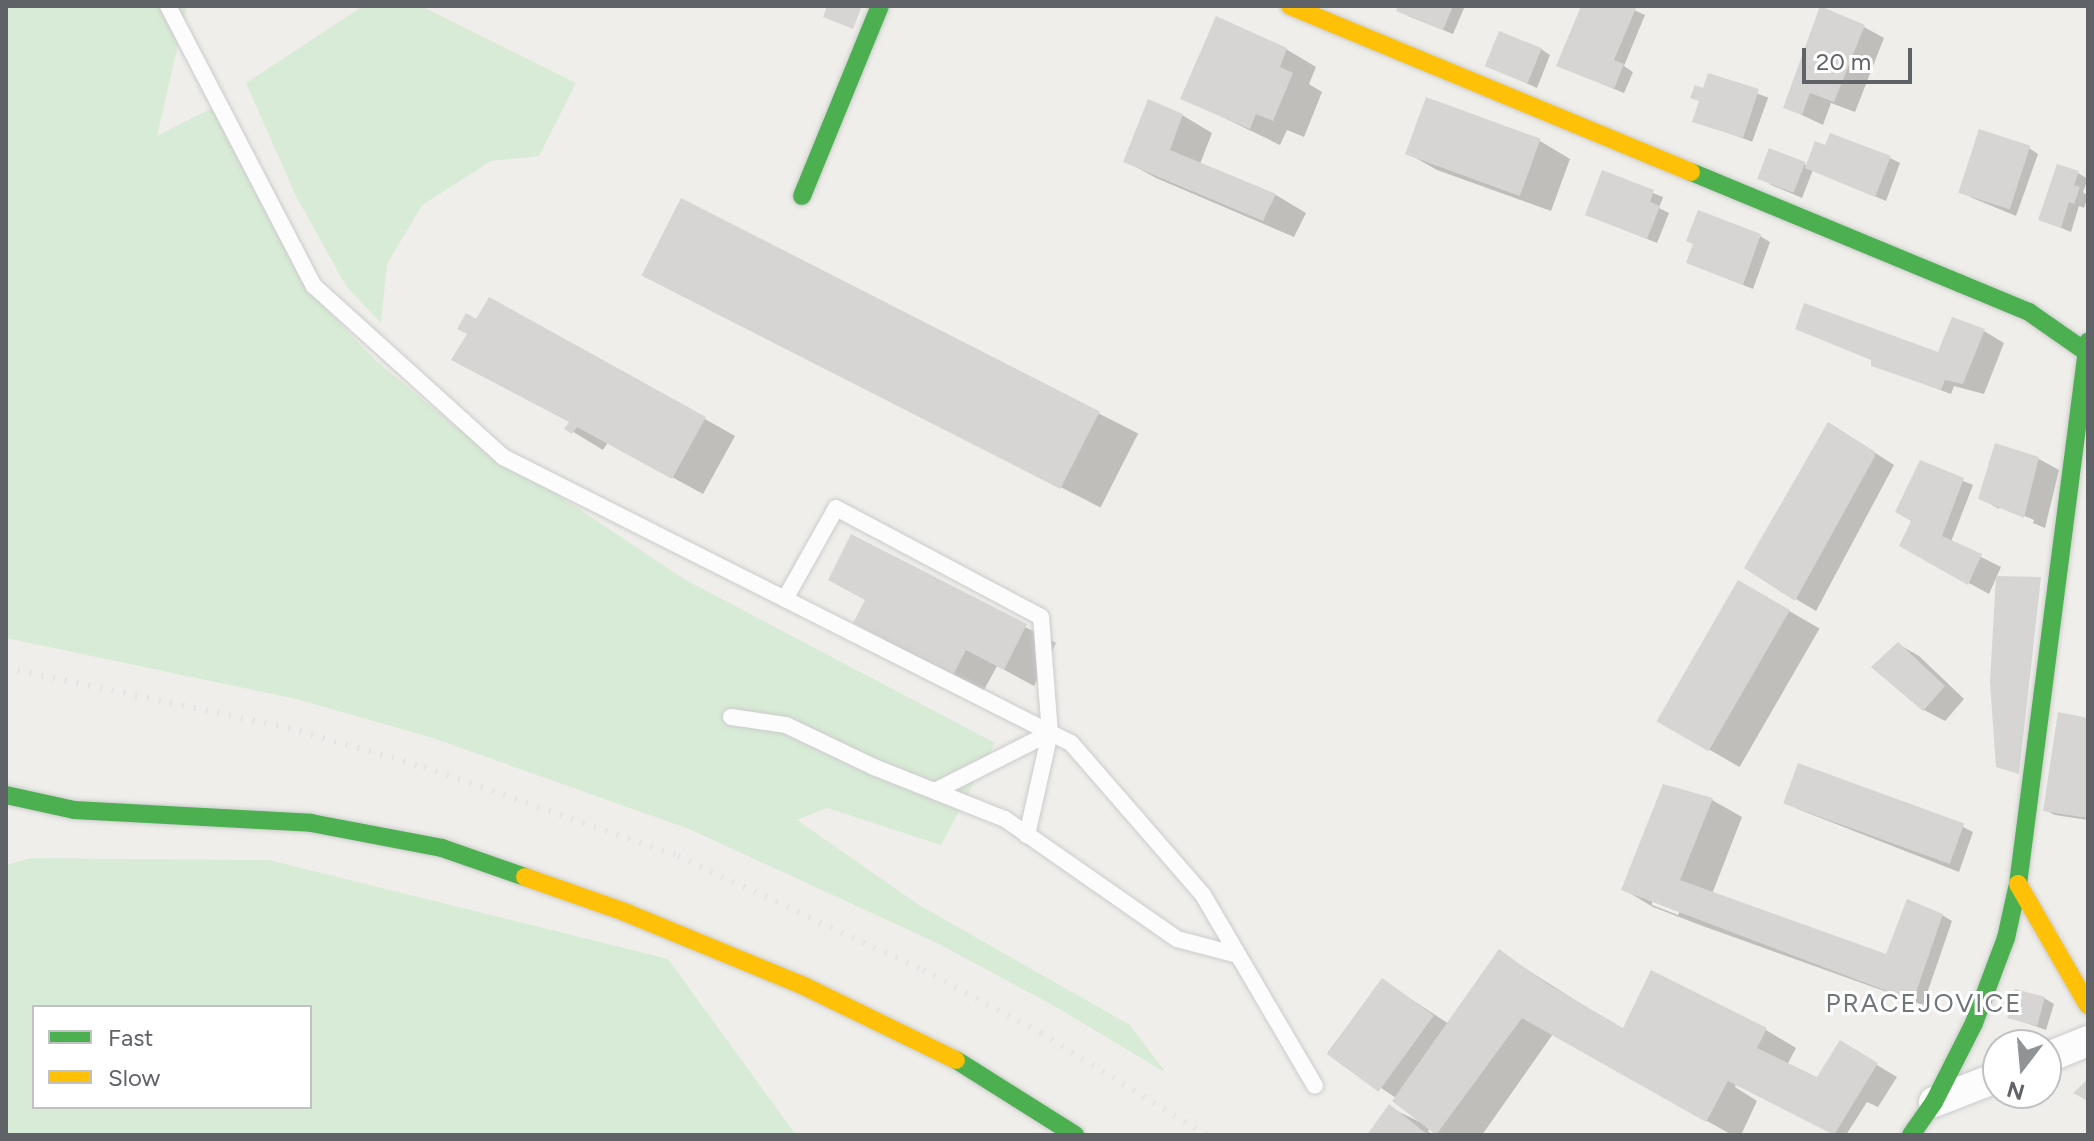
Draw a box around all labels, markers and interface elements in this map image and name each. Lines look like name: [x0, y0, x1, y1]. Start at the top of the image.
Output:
scale bar: [1806, 32, 1916, 82]
text: 20 m: [1816, 47, 1871, 76]
district label: PRACEJOVICE: [1825, 988, 2023, 1020]
legend: [32, 1005, 312, 1109]
text: Fast: [108, 1023, 153, 1052]
north arrow: [1982, 1029, 2062, 1109]
text: Slow: [108, 1063, 160, 1092]
text: N: [2004, 1075, 2028, 1106]

